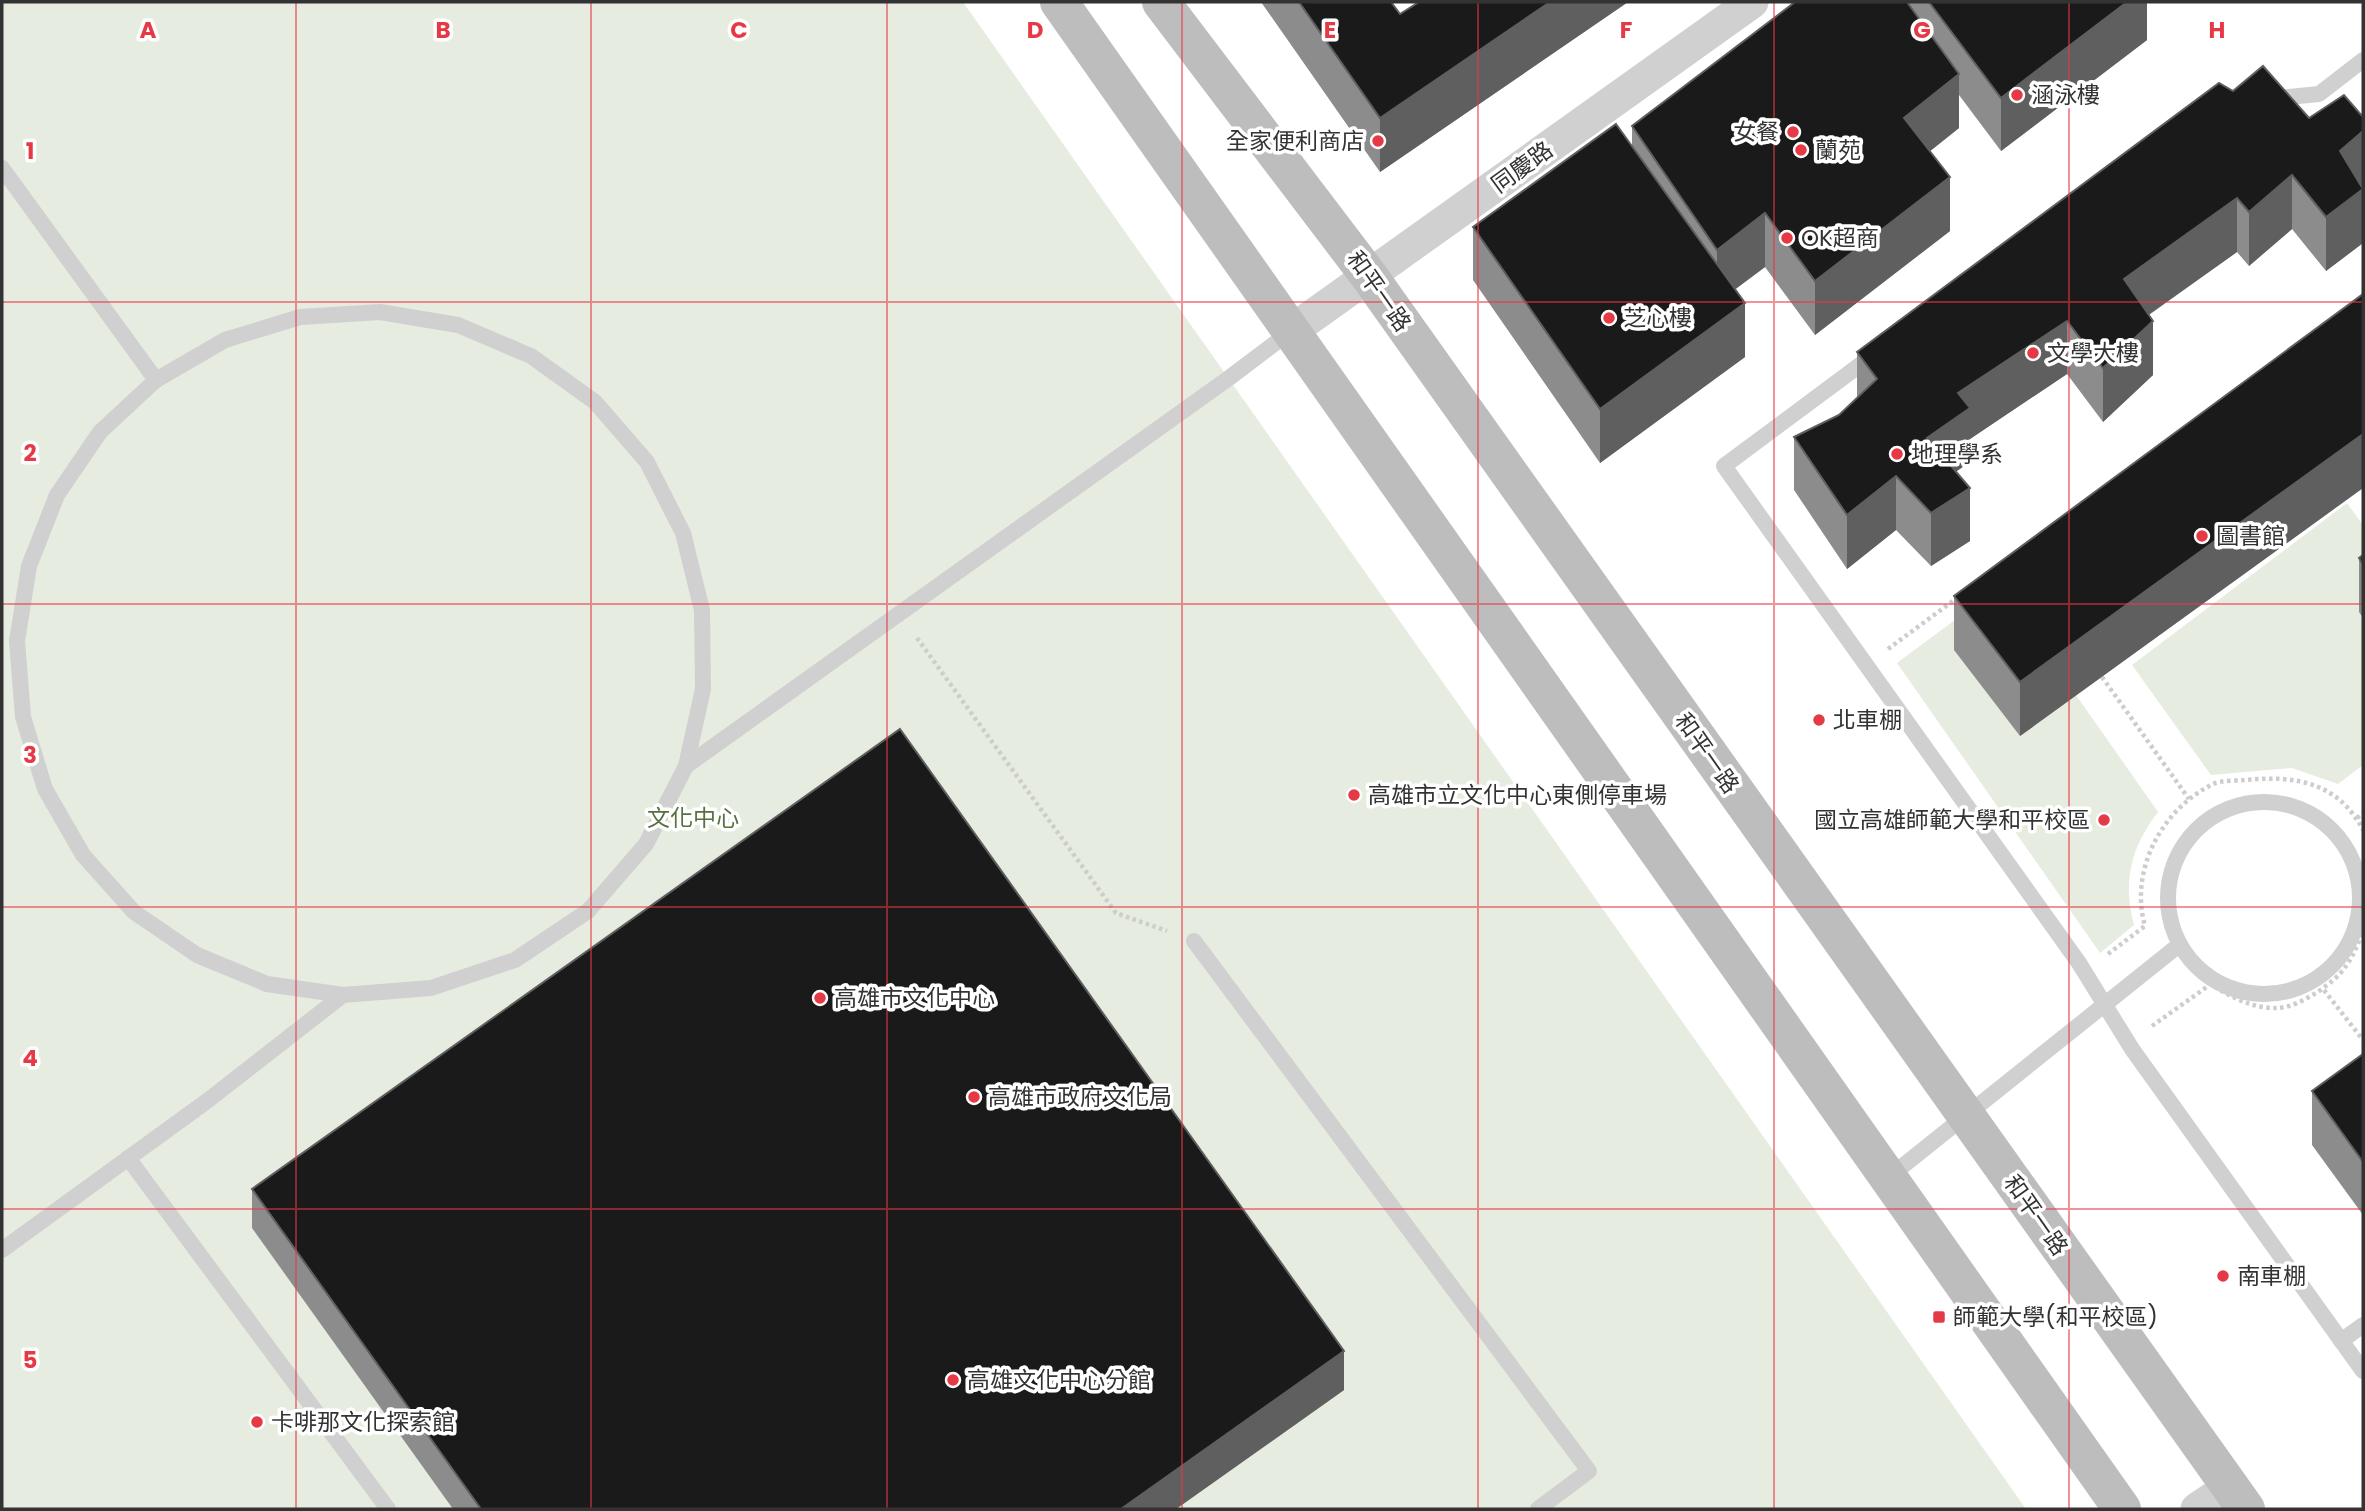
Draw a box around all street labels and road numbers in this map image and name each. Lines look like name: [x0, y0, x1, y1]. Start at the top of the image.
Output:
street label: 同慶路: [1485, 134, 1559, 200]
street label: 和平一路: [1340, 244, 1418, 338]
street label: 和平一路: [1668, 706, 1746, 800]
street label: 和平一路: [1997, 1168, 2075, 1262]

